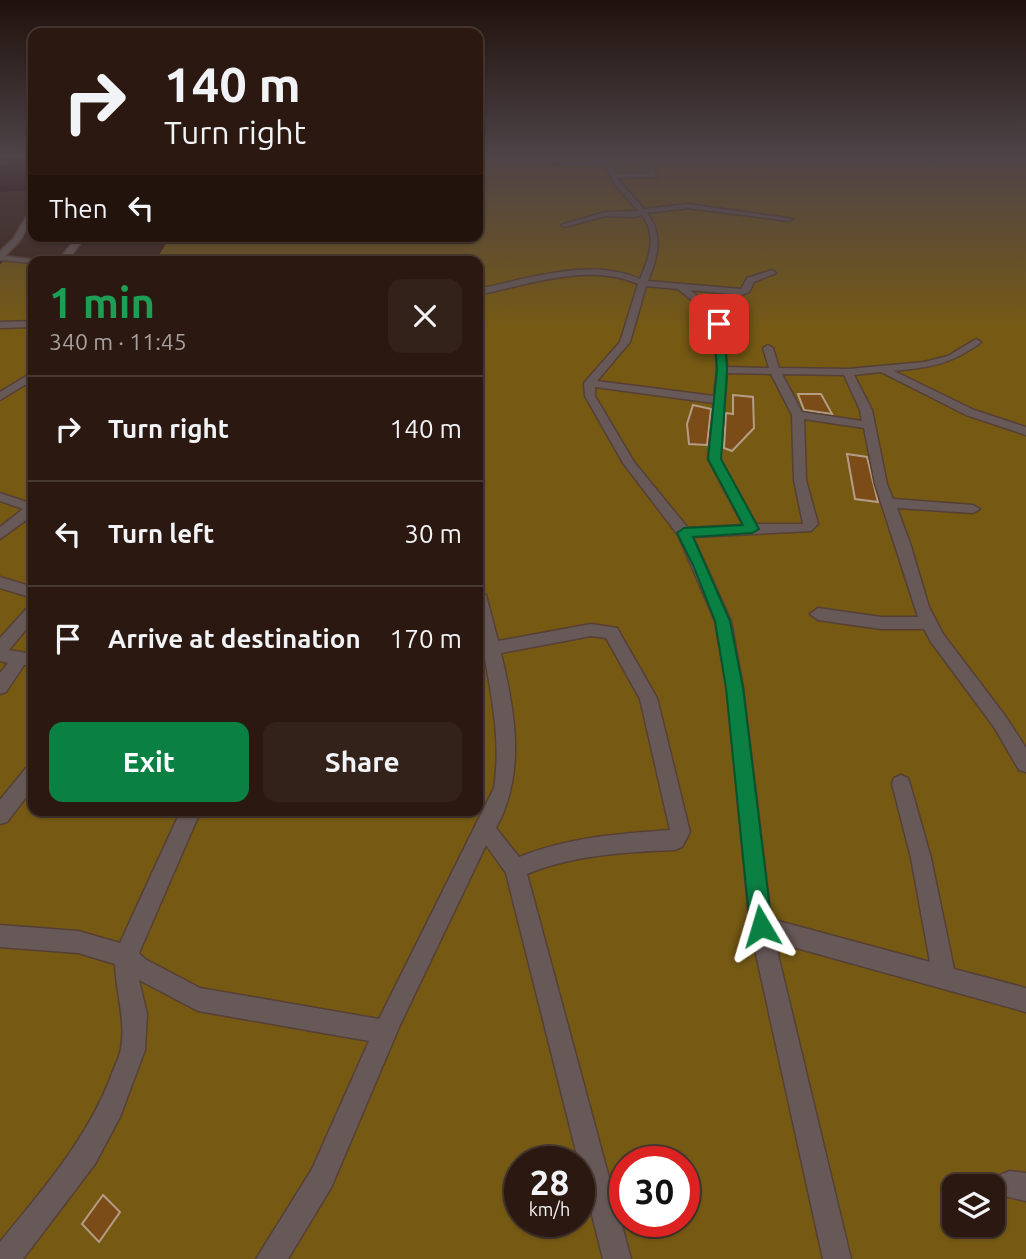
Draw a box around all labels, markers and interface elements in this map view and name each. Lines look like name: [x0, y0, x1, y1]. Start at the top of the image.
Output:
icon: right: [49, 56, 140, 147]
text: 140 m: [164, 56, 301, 111]
text: Turn right: [164, 114, 306, 150]
icon: left: [122, 189, 160, 227]
text: Then: [49, 194, 108, 223]
text: 1 min: [49, 279, 155, 326]
button: close: [388, 279, 462, 353]
pin: [689, 294, 749, 354]
icon: arrive: [700, 305, 738, 343]
text: 340 m · 11:45: [49, 329, 187, 354]
icon: right: [49, 410, 87, 448]
text: Turn right: [108, 414, 229, 443]
text: 140 m: [390, 414, 462, 443]
icon: left: [49, 515, 87, 553]
text: Turn left: [108, 519, 214, 548]
text: 30 m: [404, 519, 462, 548]
icon: arrive: [49, 620, 87, 658]
text: Arrive at destination: [108, 624, 361, 653]
text: 170 m: [390, 624, 462, 653]
button: Exit: [49, 722, 249, 802]
button: Share: [263, 722, 462, 802]
position arrow: [724, 889, 798, 963]
speed limit sign: 30: [609, 1146, 700, 1237]
text: 28: [530, 1162, 569, 1202]
map controls: [942, 1174, 1005, 1237]
button: layers: [942, 1174, 1005, 1237]
text: km/h: [529, 1199, 570, 1219]

